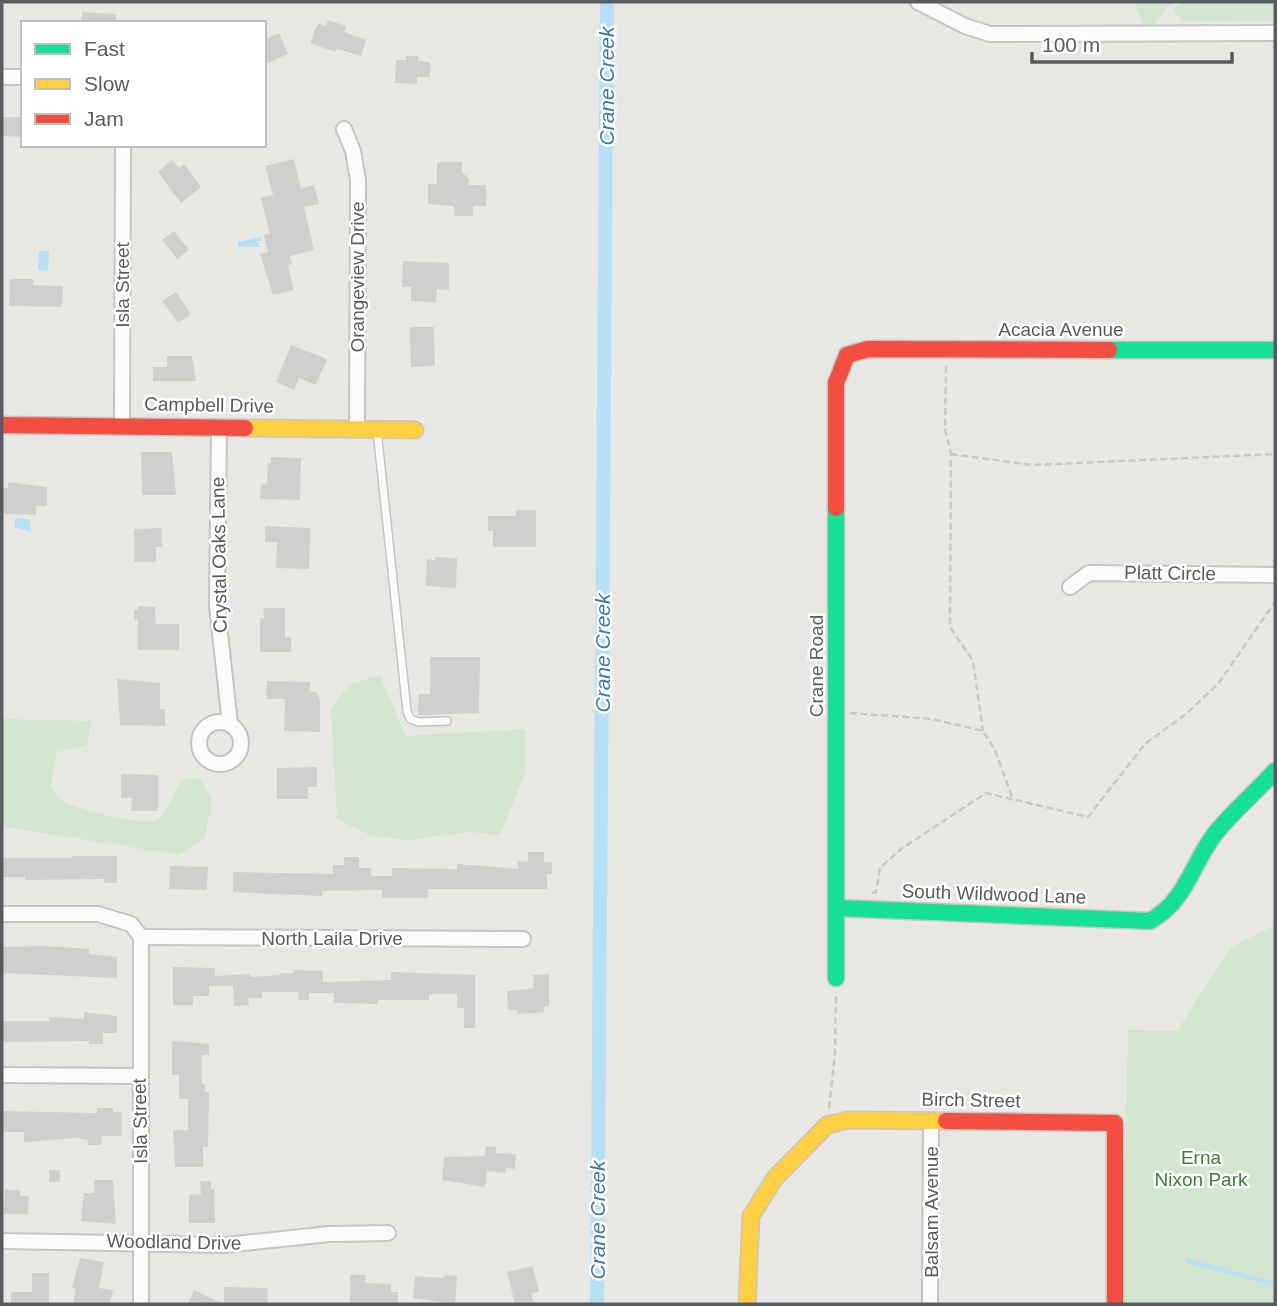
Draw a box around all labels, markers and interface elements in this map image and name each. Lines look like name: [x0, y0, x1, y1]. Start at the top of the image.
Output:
legend: [21, 21, 266, 147]
scale bar: [1032, 21, 1232, 65]
water label: Crane Creek: [595, 25, 618, 146]
text: 100 m: [1042, 33, 1100, 56]
text: Fast: [84, 37, 125, 60]
text: Slow: [84, 72, 130, 95]
text: Jam: [84, 107, 124, 130]
street label: Orangeview Drive: [347, 202, 368, 353]
street label: Isla Street: [112, 242, 133, 328]
street label: Acacia Avenue: [998, 319, 1124, 340]
street label: Campbell Drive: [144, 393, 274, 417]
street label: Crystal Oaks Lane: [207, 477, 231, 633]
street label: Platt Circle: [1124, 562, 1216, 584]
water label: Crane Creek: [591, 592, 614, 713]
street label: Crane Road: [806, 615, 827, 717]
street label: South Wildwood Lane: [901, 880, 1087, 908]
street label: North Laila Drive: [261, 928, 403, 949]
street label: Isla Street: [129, 1077, 151, 1164]
street label: Birch Street: [921, 1089, 1022, 1111]
street label: Balsam Avenue: [921, 1146, 942, 1278]
park label: Erna Nixon Park: [1155, 1147, 1248, 1190]
water label: Crane Creek: [586, 1159, 609, 1280]
street label: Woodland Drive: [106, 1230, 242, 1254]

